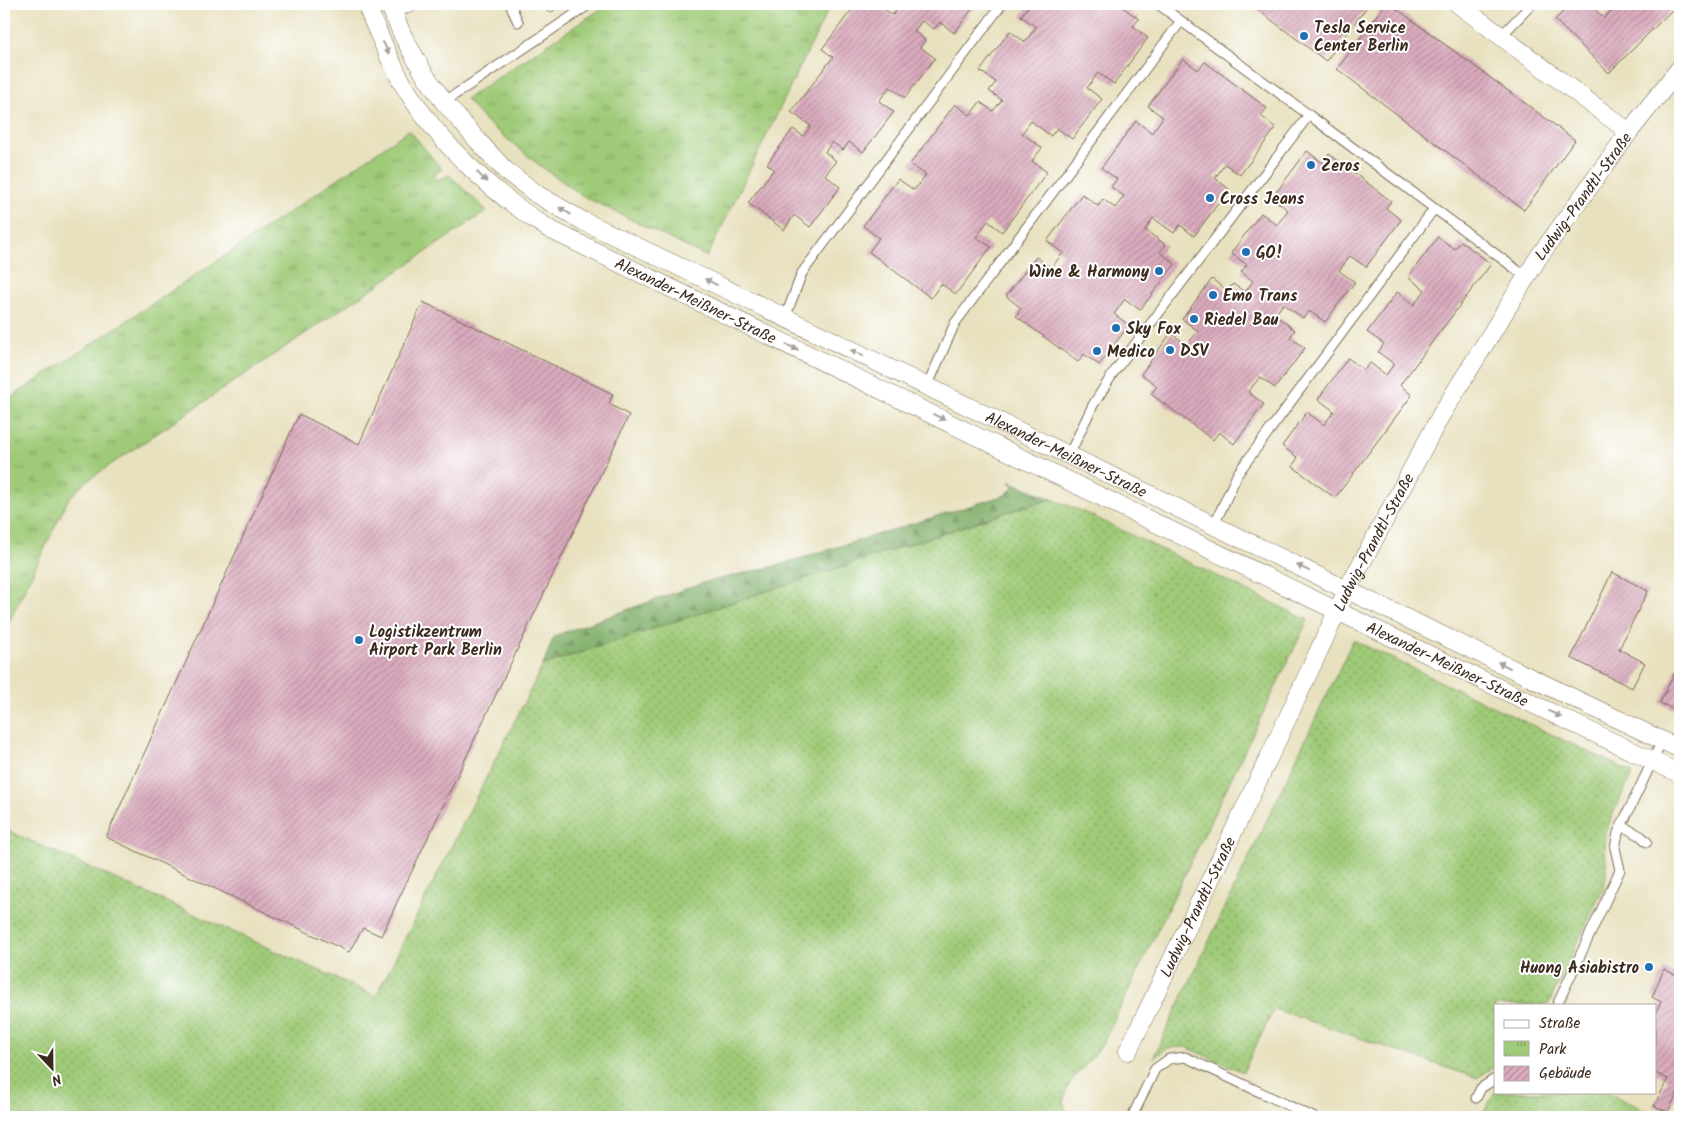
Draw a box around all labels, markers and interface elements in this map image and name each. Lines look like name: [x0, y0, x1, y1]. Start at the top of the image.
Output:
place label: Tesla Service Center Berlin: [1314, 16, 1409, 59]
marker: Tesla Service Center Berlin: [1298, 30, 1310, 42]
one-way arrow: [382, 41, 390, 55]
street label: Ludwig-Prandtl-Straße: [1529, 127, 1639, 267]
place label: Zeros: [1321, 154, 1360, 179]
marker: Zeros: [1305, 159, 1317, 171]
one-way arrow: [476, 171, 488, 183]
place label: Cross Jeans: [1220, 187, 1305, 212]
marker: Cross Jeans: [1204, 192, 1216, 204]
one-way arrow: [559, 206, 572, 215]
place label: GO!: [1256, 241, 1283, 266]
marker: GO!: [1240, 246, 1252, 258]
street label: Alexander-Meißner-Straße: [610, 252, 780, 351]
place label: Wine & Harmony: [1029, 260, 1150, 285]
marker: Wine & Harmony: [1153, 265, 1165, 277]
one-way arrow: [704, 277, 718, 285]
place label: Emo Trans: [1223, 284, 1298, 309]
marker: Emo Trans: [1207, 289, 1219, 301]
place label: Riedel Bau: [1204, 308, 1279, 333]
marker: Riedel Bau: [1188, 313, 1200, 325]
place label: Sky Fox: [1126, 317, 1181, 342]
marker: Sky Fox: [1110, 322, 1122, 334]
place label: DSV: [1180, 339, 1209, 364]
place label: Medico: [1107, 340, 1155, 365]
one-way arrow: [785, 343, 799, 351]
marker: DSV: [1164, 344, 1176, 356]
marker: Medico: [1091, 345, 1103, 357]
one-way arrow: [850, 349, 864, 357]
street label: Alexander-Meißner-Straße: [981, 405, 1151, 505]
one-way arrow: [932, 413, 946, 421]
street label: Ludwig-Prandtl-Straße: [1328, 469, 1422, 616]
one-way arrow: [1296, 564, 1310, 572]
street label: Alexander-Meißner-Straße: [1362, 616, 1532, 714]
place label: Logistikzentrum Airport Park Berlin: [369, 620, 502, 663]
marker: Logistikzentrum Airport Park Berlin: [353, 634, 365, 646]
one-way arrow: [1497, 661, 1511, 669]
one-way arrow: [1547, 710, 1562, 718]
street label: Ludwig-Prandtl-Straße: [1154, 833, 1243, 982]
place label: Huong Asiabistro: [1520, 956, 1639, 981]
marker: Huong Asiabistro: [1643, 961, 1655, 973]
legend: [1494, 1004, 1656, 1094]
text: Straße: [1539, 1012, 1581, 1036]
text: Park: [1539, 1038, 1567, 1062]
north arrow: [28, 1044, 78, 1094]
text: Gebäude: [1539, 1062, 1592, 1086]
text: N: [48, 1067, 65, 1091]

